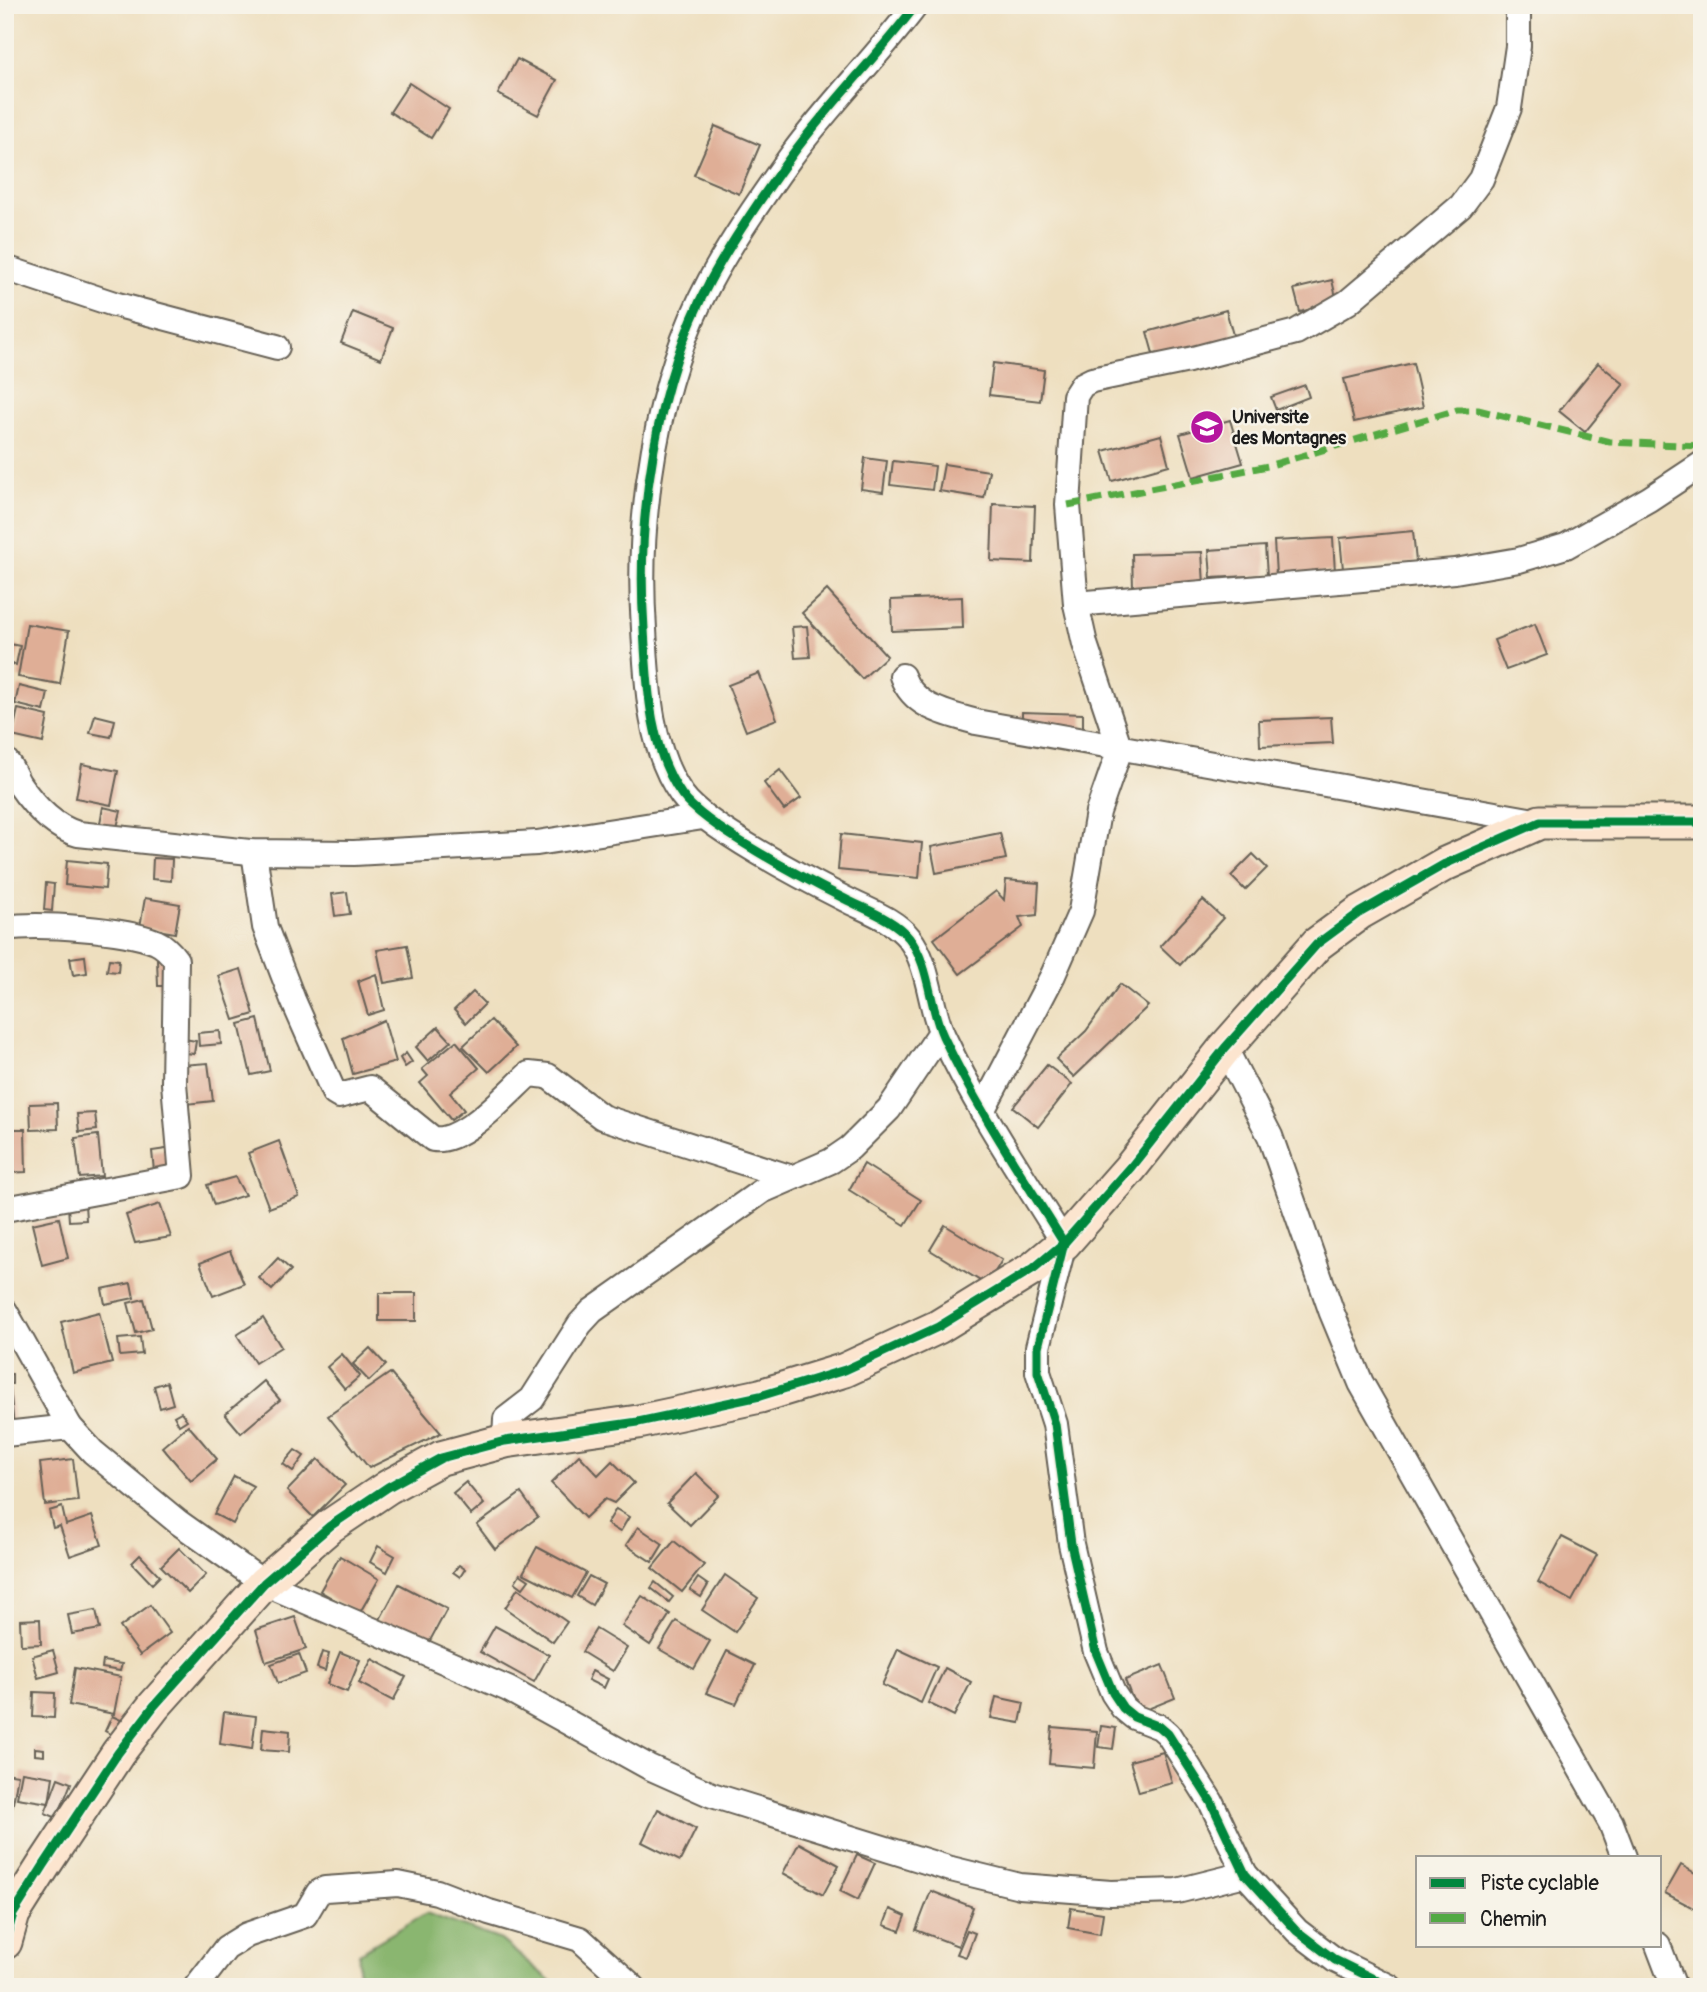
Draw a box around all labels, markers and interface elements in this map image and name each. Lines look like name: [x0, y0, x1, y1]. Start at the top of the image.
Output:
place label: Universite des Montagnes: [1232, 406, 1347, 450]
school or university icon: Universite des Montagnes: [1188, 408, 1226, 446]
legend: [1416, 1856, 1662, 1946]
text: Piste cyclable: [1480, 1870, 1599, 1897]
text: Chemin: [1480, 1906, 1547, 1933]

